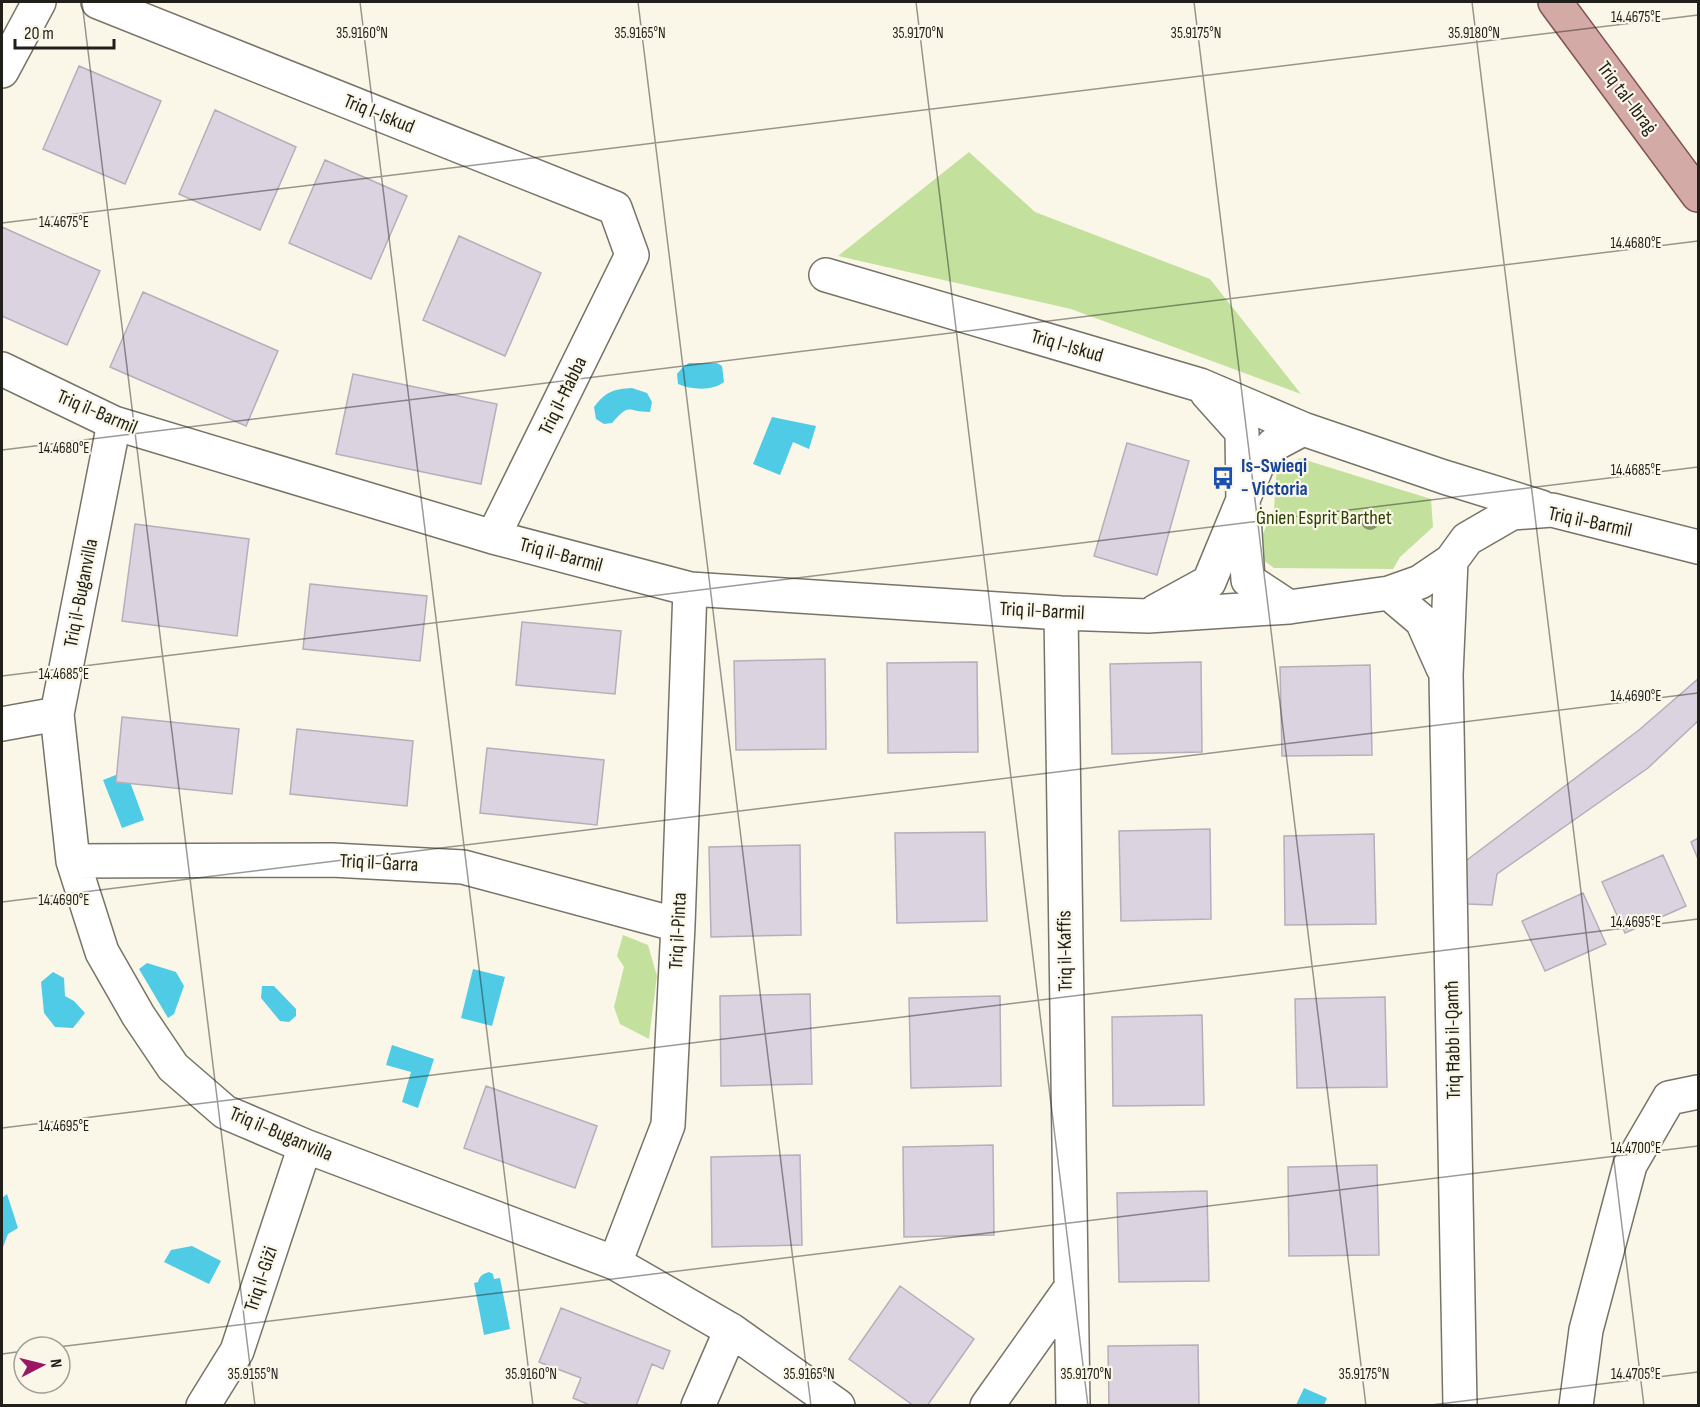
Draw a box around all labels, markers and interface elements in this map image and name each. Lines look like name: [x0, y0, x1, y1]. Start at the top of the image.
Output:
text: 14.4675°E: [1611, 8, 1661, 27]
scale bar: [15, 12, 114, 50]
text: 20 m: [24, 23, 54, 44]
text: 35.9160°N: [336, 24, 388, 43]
text: 35.9165°N: [614, 24, 666, 43]
text: 35.9170°N: [892, 24, 944, 43]
text: 35.9175°N: [1171, 24, 1221, 43]
text: 35.9180°N: [1448, 24, 1500, 43]
street label: Triq tal-Ibraġ: [1592, 57, 1662, 139]
street label: Triq l-Iskud: [340, 89, 418, 139]
text: 14.4675°E: [39, 213, 89, 232]
text: 14.4680°E: [1610, 234, 1662, 253]
street label: Triq l-Iskud: [1028, 324, 1106, 368]
street label: Triq il-Ħabba: [534, 353, 592, 439]
street label: Triq il-Barmil: [53, 384, 141, 440]
text: 14.4680°E: [38, 439, 90, 458]
place label: Is-Swieqi - Victoria: [1241, 454, 1308, 501]
text: 14.4685°E: [1611, 461, 1661, 480]
bus stop icon: Is-Swieqi - Victoria: [1210, 465, 1236, 491]
street label: Triq il-Barmil: [1546, 501, 1634, 543]
park label: Ġnien Esprit Barthet: [1256, 506, 1392, 530]
street label: Triq il-Barmil: [517, 532, 605, 578]
street label: Triq il-Buganvilla: [59, 537, 103, 649]
street label: Triq il-Barmil: [999, 597, 1085, 625]
text: 14.4685°E: [39, 665, 89, 684]
text: 14.4690°E: [1610, 687, 1662, 706]
street label: Triq il-Ġarra: [339, 849, 419, 877]
text: 14.4690°E: [38, 891, 90, 910]
street label: Triq il-Pinta: [664, 892, 692, 970]
street label: Triq il-Kaffis: [1052, 910, 1078, 992]
text: 14.4695°E: [1611, 913, 1661, 932]
street label: Triq Ħabb il-Qamħ: [1440, 980, 1466, 1100]
street label: Triq il-Buganvilla: [226, 1101, 336, 1167]
text: 14.4695°E: [39, 1117, 89, 1136]
text: 14.4700°E: [1611, 1139, 1661, 1158]
street label: Triq il-Giżi: [239, 1243, 283, 1315]
north arrow: [12, 1335, 72, 1395]
text: N: [45, 1358, 65, 1369]
text: 35.9155°N: [228, 1365, 278, 1384]
text: 35.9160°N: [505, 1365, 557, 1384]
text: 35.9165°N: [783, 1365, 835, 1384]
text: 35.9170°N: [1060, 1365, 1112, 1384]
text: 35.9175°N: [1339, 1365, 1389, 1384]
text: 14.4705°E: [1611, 1365, 1661, 1384]

